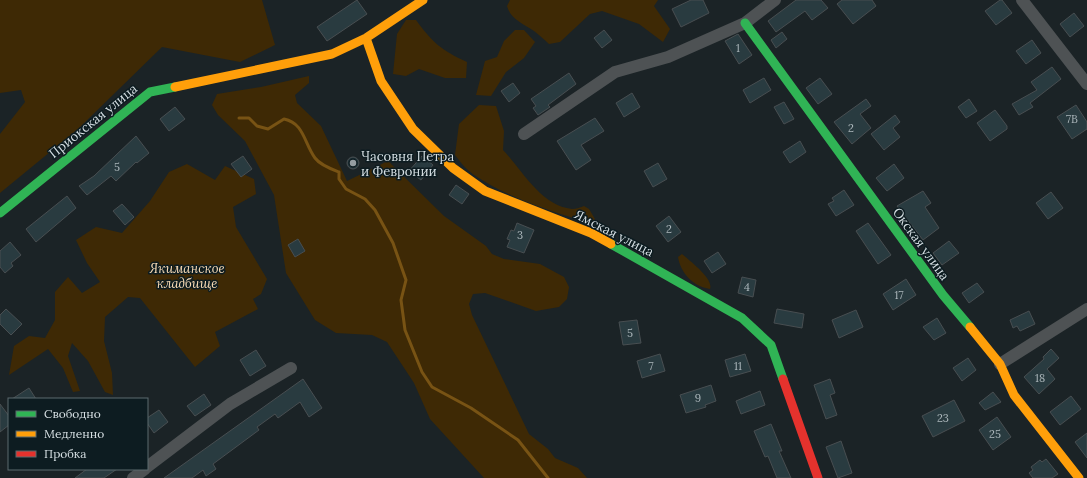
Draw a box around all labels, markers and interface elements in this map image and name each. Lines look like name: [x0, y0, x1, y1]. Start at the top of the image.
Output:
house number: 1: [736, 41, 740, 55]
street label: Приокская улица: [45, 80, 141, 162]
house number: 7В: [1066, 112, 1078, 126]
house number: 2: [848, 121, 854, 135]
place label: Часовня Петра и Февронии: [361, 148, 454, 180]
marker: Часовня Петра и Февронии: [348, 158, 358, 168]
house number: 5: [114, 160, 120, 174]
street label: Окская улица: [889, 204, 953, 284]
street label: Ямская улица: [571, 206, 657, 260]
house number: 2: [666, 222, 672, 236]
house number: 3: [517, 228, 523, 242]
park label: Якиманское кладбище: [149, 260, 225, 292]
house number: 4: [744, 280, 750, 294]
house number: 17: [894, 288, 904, 302]
house number: 5: [627, 326, 633, 340]
house number: 7: [648, 359, 654, 373]
house number: 11: [734, 359, 742, 373]
house number: 18: [1035, 371, 1045, 385]
house number: 9: [695, 391, 701, 405]
legend: [8, 398, 148, 470]
text: Свободно: [44, 406, 101, 421]
house number: 23: [937, 411, 949, 425]
text: Медленно: [44, 426, 104, 441]
house number: 25: [989, 427, 1001, 441]
text: Пробка: [44, 446, 86, 461]

